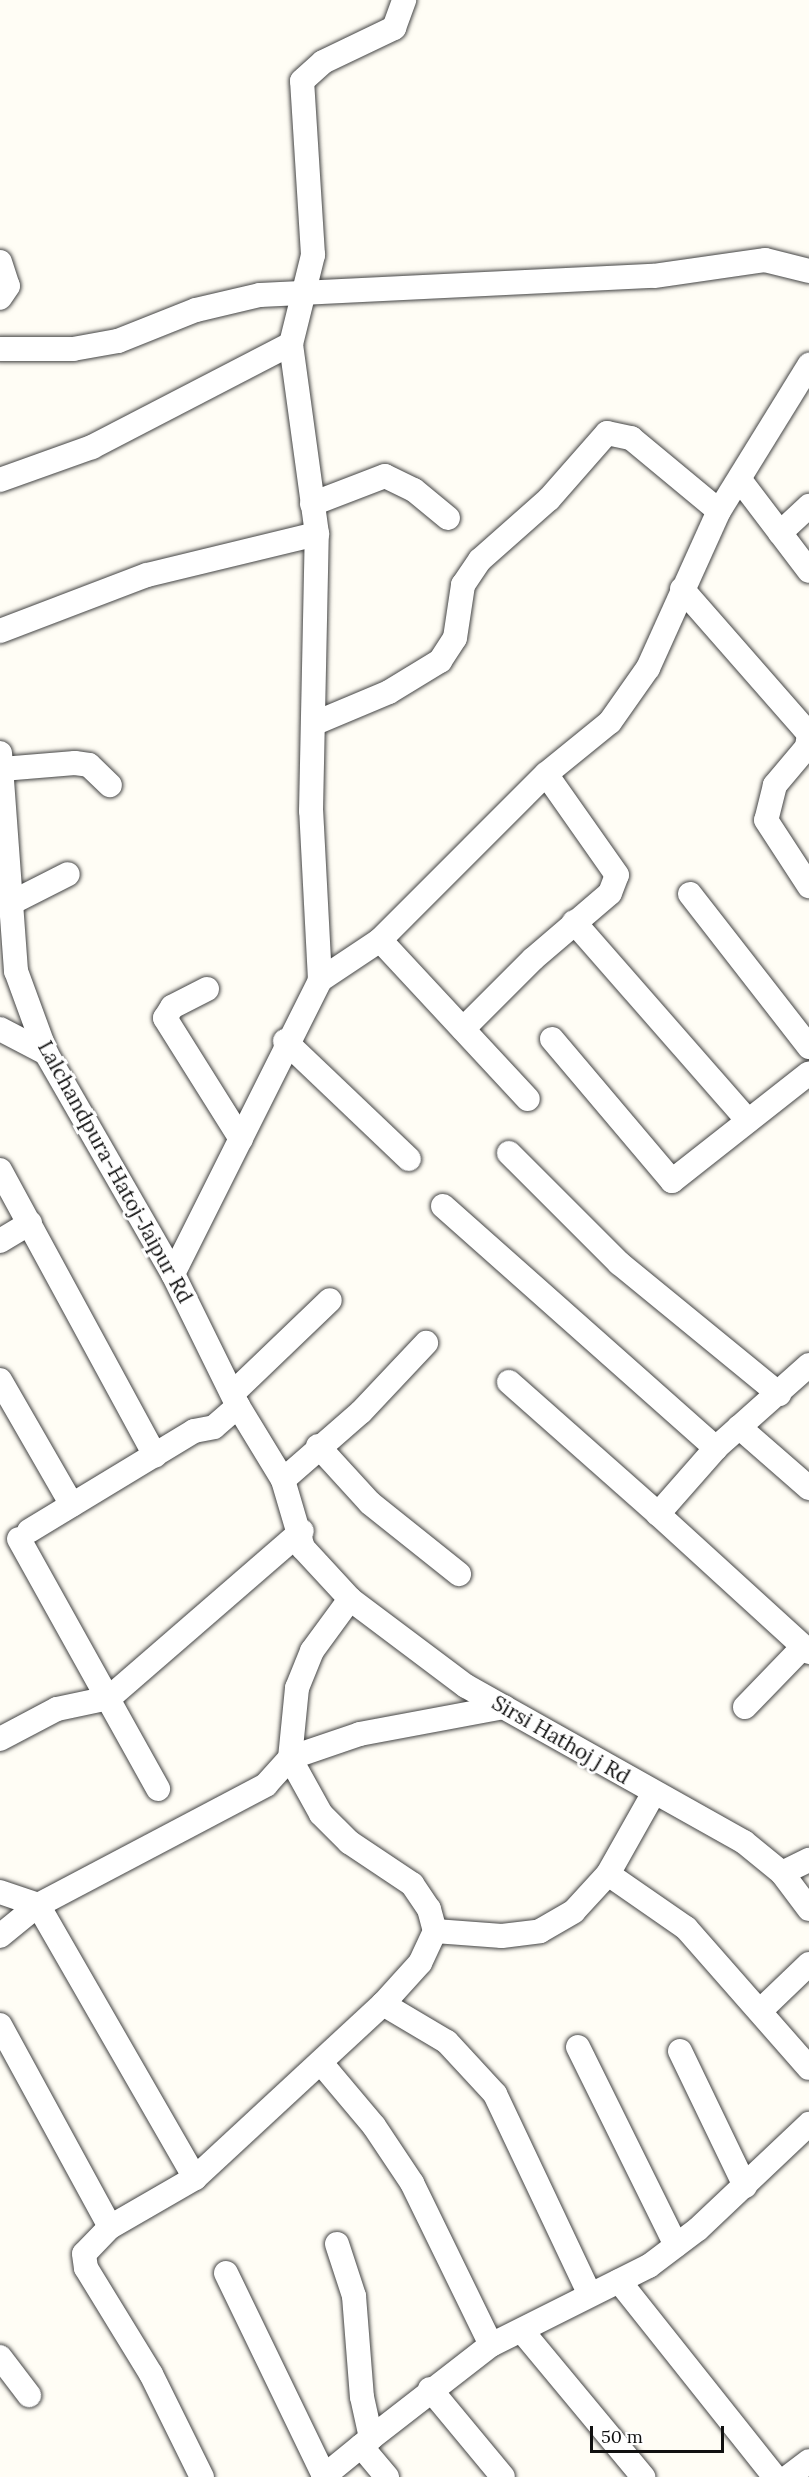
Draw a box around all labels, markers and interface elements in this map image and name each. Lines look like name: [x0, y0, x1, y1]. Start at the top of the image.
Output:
street label: Lalchandpura-Hatoj-Jaipur Rd: [32, 1037, 198, 1307]
street label: Sirsi Hathoj j Rd: [487, 1690, 635, 1790]
scale bar: [593, 2414, 726, 2452]
text: 50 m: [601, 2425, 643, 2448]

